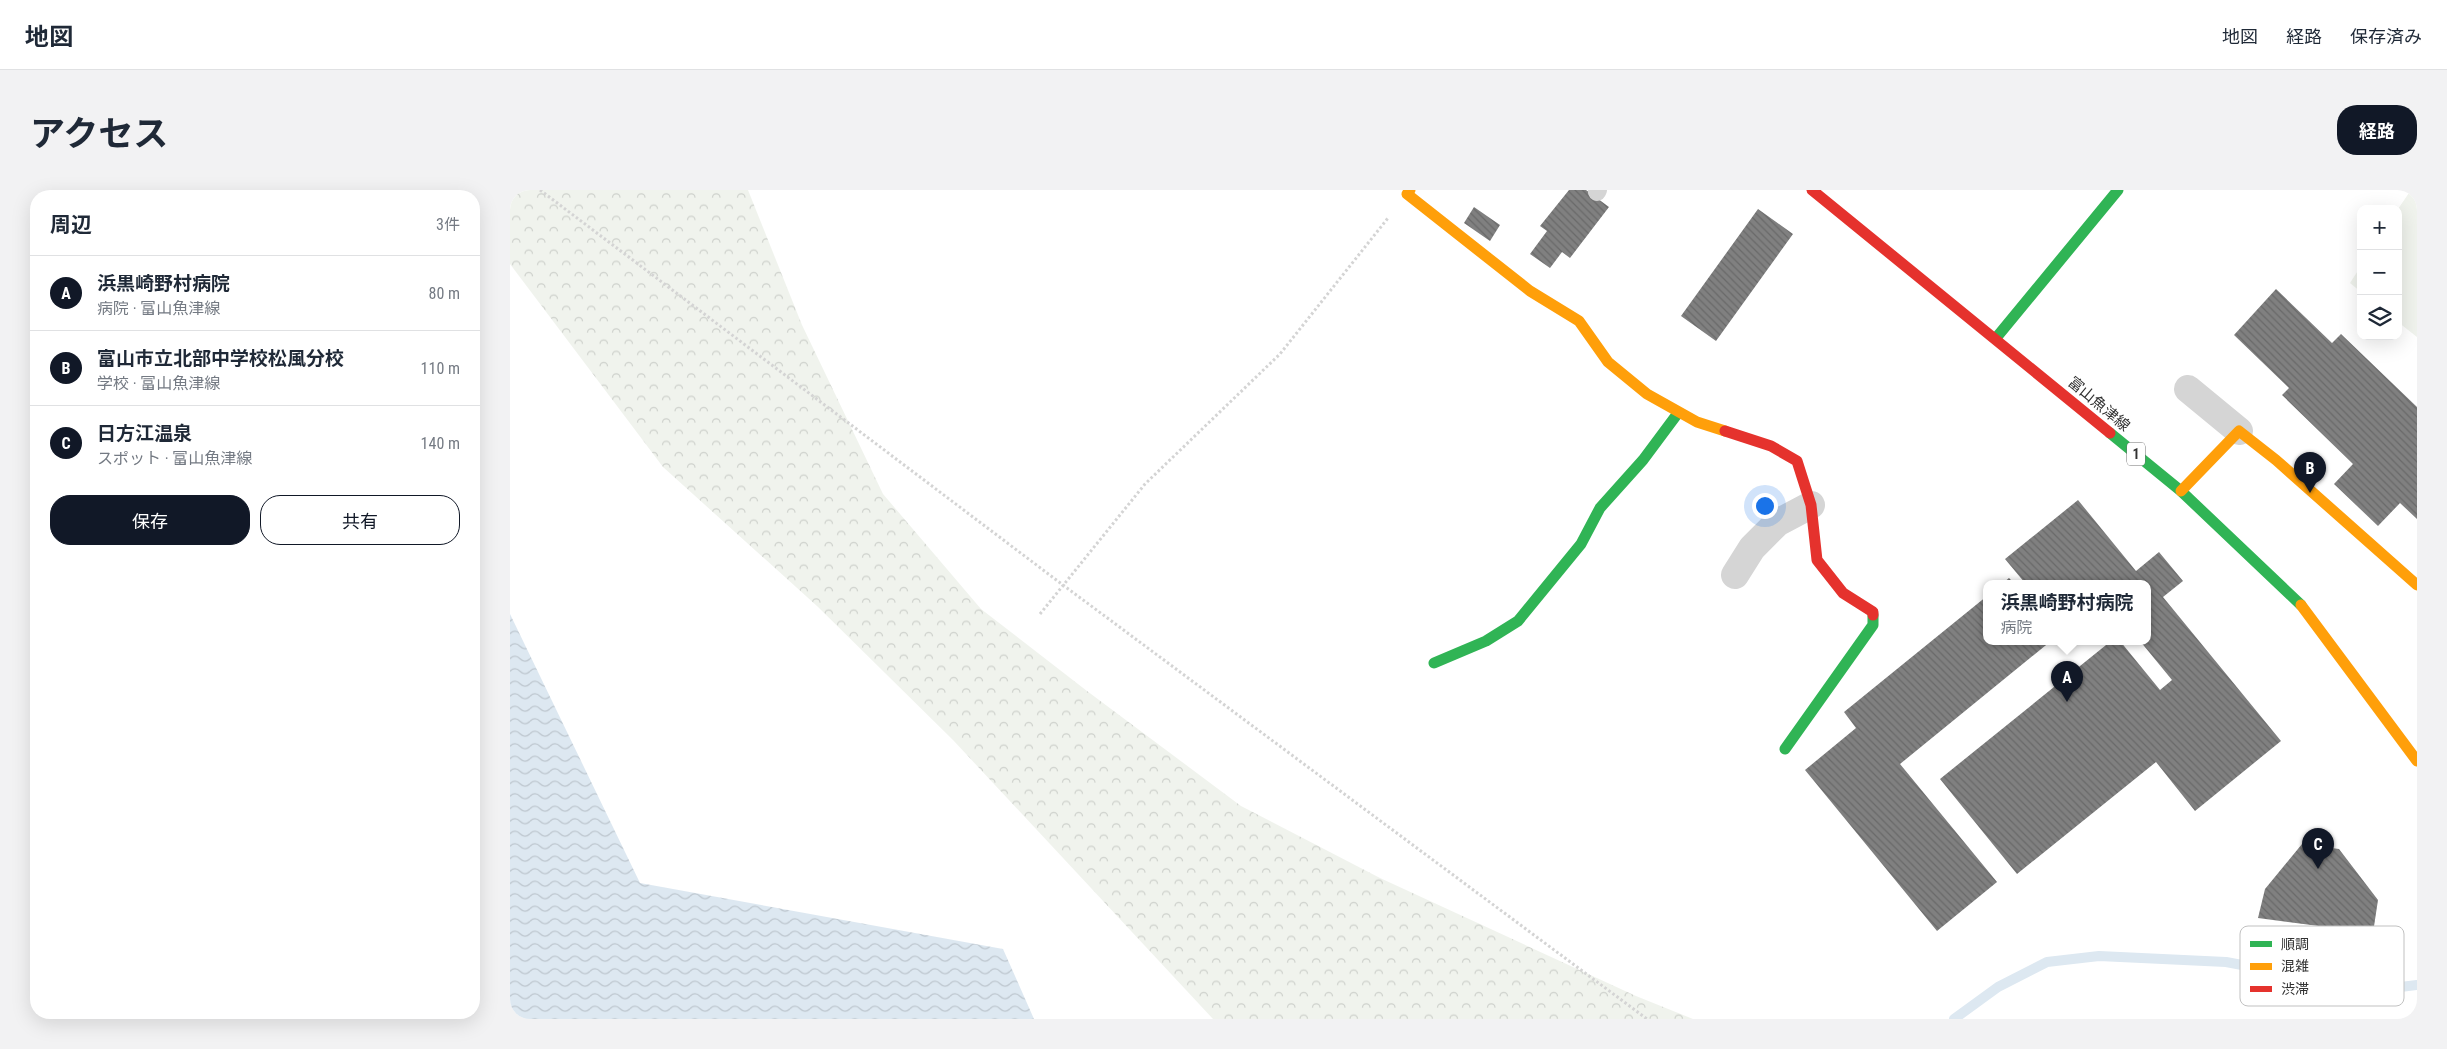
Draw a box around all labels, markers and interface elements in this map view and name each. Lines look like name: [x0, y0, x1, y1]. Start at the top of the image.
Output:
text: 地図: [25, 23, 73, 51]
text: 地図: [2222, 26, 2258, 47]
text: 経路: [2286, 26, 2322, 47]
text: 保存済み: [2350, 26, 2422, 47]
button: 経路: [2337, 105, 2417, 155]
text: アクセス: [30, 114, 168, 155]
map controls: [2357, 205, 2402, 340]
button: +: [2357, 205, 2402, 250]
text: 周辺: [50, 213, 92, 237]
text: 3件: [436, 215, 460, 234]
button: −: [2357, 250, 2402, 295]
text: 浜黒崎野村病院: [97, 272, 230, 295]
text: A: [61, 284, 71, 303]
text: 80 m: [428, 284, 460, 303]
button: layers: [2357, 295, 2402, 340]
text: 病院 · 富山魚津線: [97, 299, 220, 318]
text: 富山市立北部中学校松風分校: [97, 347, 344, 370]
text: B: [62, 359, 70, 378]
text: 110 m: [421, 359, 460, 378]
street label: 富山魚津線: [2064, 373, 2134, 435]
text: 学校 · 富山魚津線: [97, 374, 220, 393]
text: 日方江温泉: [97, 422, 192, 445]
text: C: [61, 434, 71, 453]
text: 140 m: [421, 434, 460, 453]
road number: 1: [2127, 442, 2145, 466]
text: スポット · 富山魚津線: [97, 449, 252, 468]
pin: B: [2294, 452, 2326, 493]
your location: [1752, 493, 1778, 519]
button: 保存: [50, 495, 250, 545]
button: 共有: [260, 495, 460, 545]
popup: [1983, 580, 2151, 645]
text: 浜黒崎野村病院: [2000, 591, 2134, 614]
text: 病院: [2000, 618, 2033, 637]
pin: A: [2051, 661, 2083, 702]
pin: C: [2302, 828, 2334, 869]
legend: [2240, 926, 2404, 1006]
text: 順調: [2281, 936, 2309, 952]
text: 混雑: [2281, 958, 2309, 974]
text: 渋滞: [2281, 981, 2309, 997]

